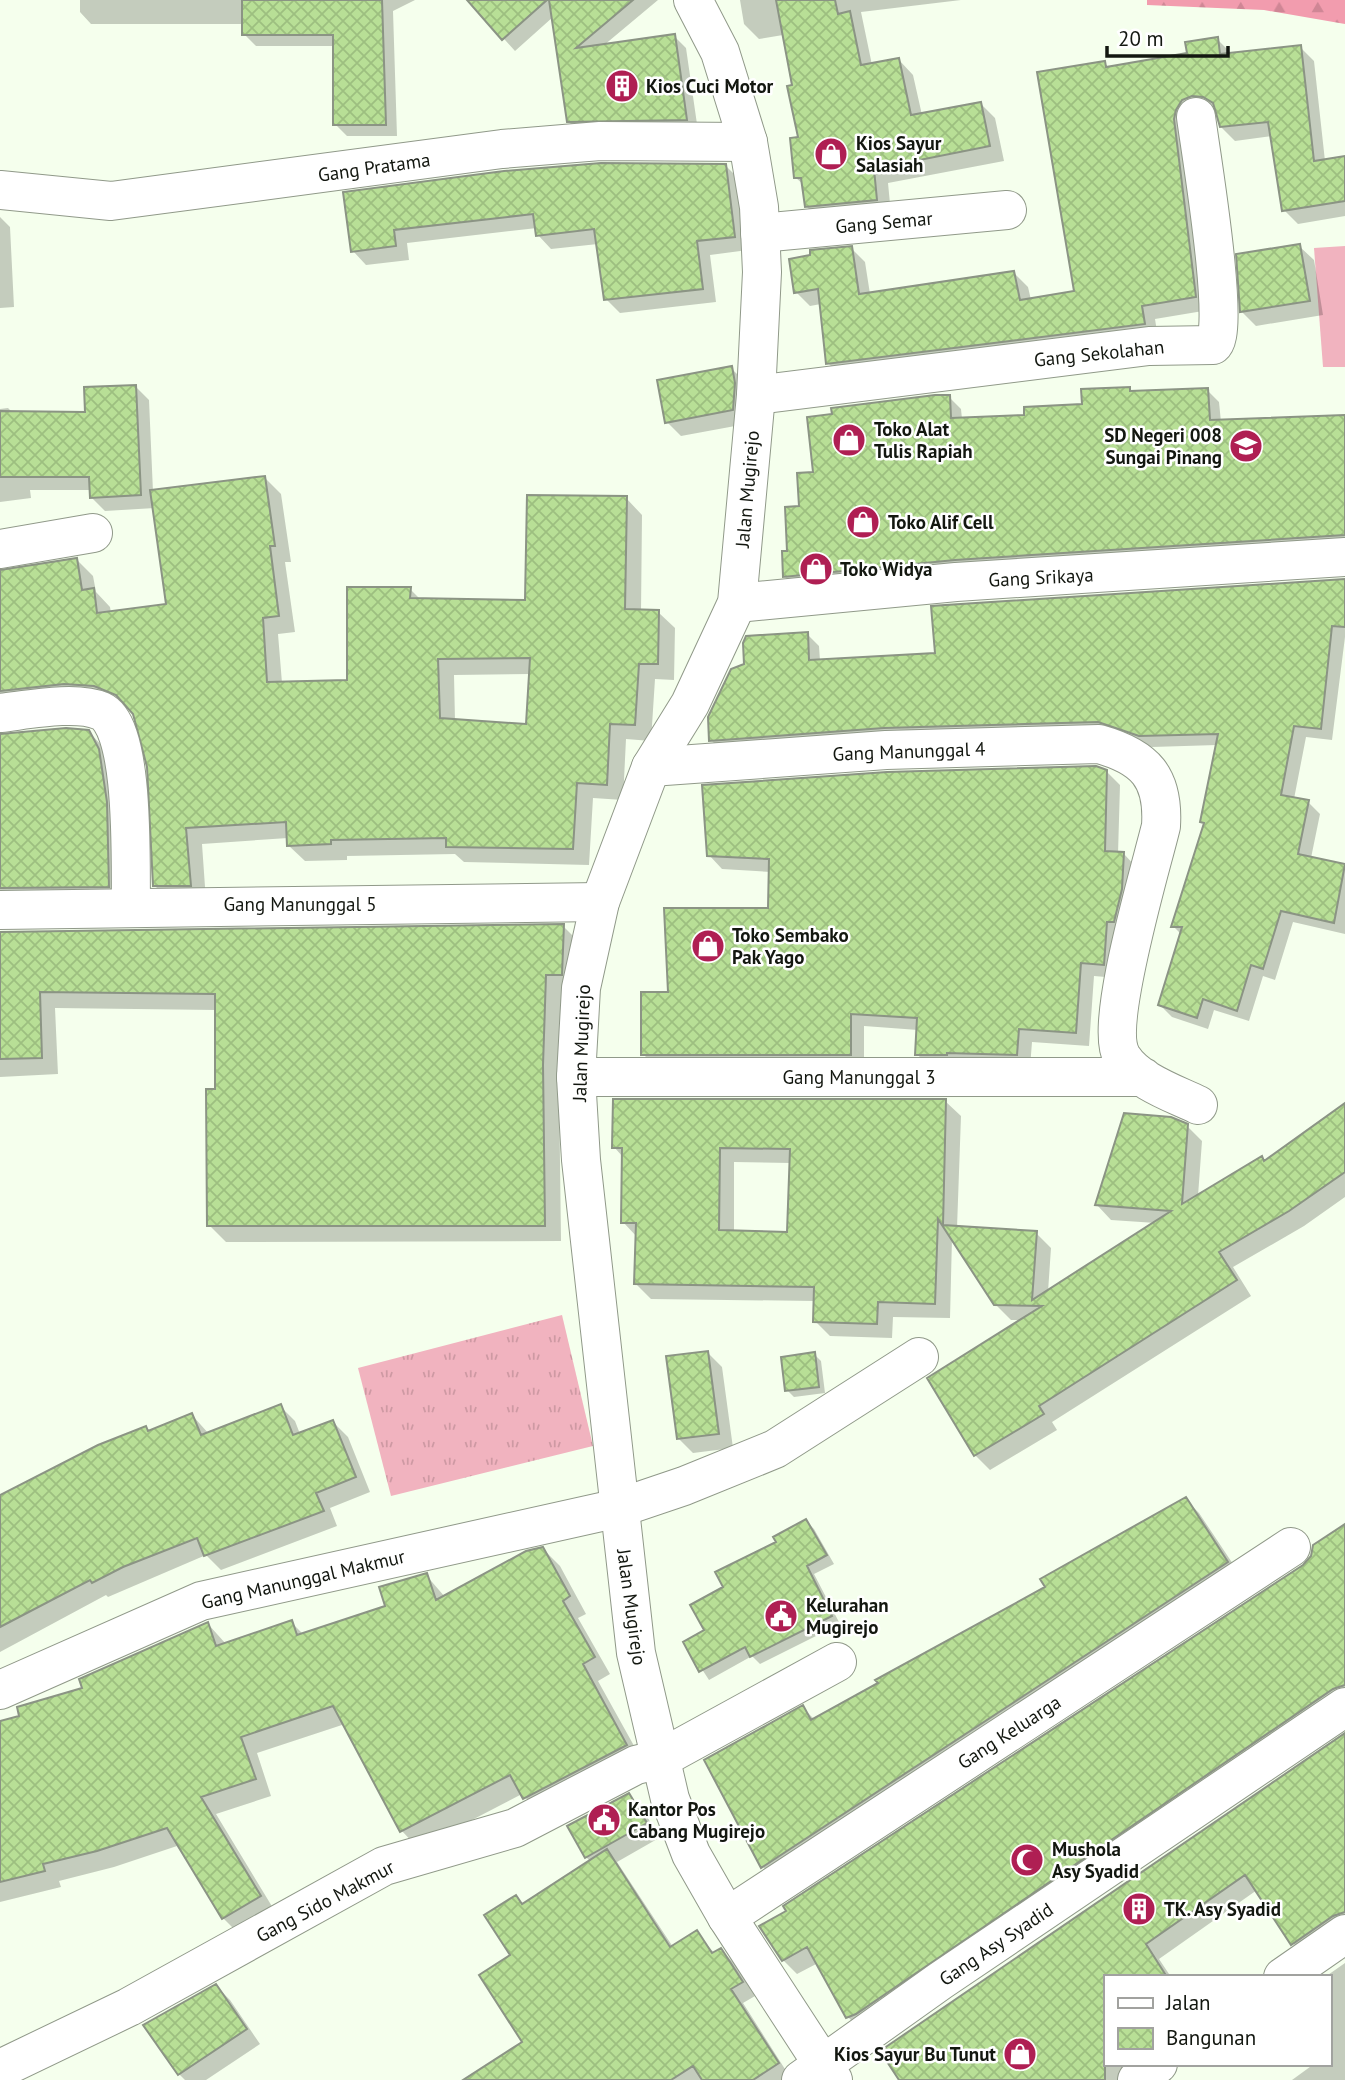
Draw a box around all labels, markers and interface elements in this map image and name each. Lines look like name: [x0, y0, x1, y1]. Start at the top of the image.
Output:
scale bar: [1107, 14, 1228, 58]
text: 20 m: [1118, 25, 1164, 52]
building icon: Kios Cuci Motor: [603, 67, 641, 105]
place label: Kios Cuci Motor: [646, 74, 774, 98]
place label: Kios Sayur Salasiah: [856, 131, 942, 177]
shop icon: Kios Sayur Salasiah: [812, 135, 850, 173]
street label: Gang Pratama: [316, 147, 432, 187]
street label: Gang Semar: [834, 206, 934, 238]
street label: Gang Sekolahan: [1033, 334, 1165, 372]
place label: Toko Alat Tulis Rapiah: [874, 417, 973, 463]
shop icon: Toko Alat Tulis Rapiah: [830, 421, 868, 459]
place label: SD Negeri 008 Sungai Pinang: [1104, 423, 1222, 469]
school or university icon: SD Negeri 008 Sungai Pinang: [1227, 427, 1265, 465]
street label: Jalan Mugirejo: [730, 430, 764, 549]
shop icon: Toko Alif Cell: [844, 503, 882, 541]
place label: Toko Alif Cell: [888, 510, 994, 534]
shop icon: Toko Widya: [797, 550, 835, 588]
place label: Toko Widya: [840, 557, 932, 581]
street label: Gang Srikaya: [988, 562, 1094, 592]
street label: Gang Manunggal 4: [832, 736, 986, 766]
street label: Gang Manunggal 5: [223, 892, 377, 916]
place label: Toko Sembako Pak Yago: [732, 923, 849, 969]
shop icon: Toko Sembako Pak Yago: [689, 927, 727, 965]
street label: Jalan Mugirejo: [567, 984, 595, 1103]
street label: Gang Manunggal 3: [782, 1065, 936, 1089]
street label: Gang Manunggal Makmur: [199, 1544, 408, 1614]
street label: Jalan Mugirejo: [612, 1546, 652, 1667]
place label: Kelurahan Mugirejo: [806, 1593, 889, 1639]
public building icon: Kelurahan Mugirejo: [762, 1597, 800, 1635]
street label: Gang Keluarga: [953, 1690, 1065, 1774]
place label: Kantor Pos Cabang Mugirejo: [628, 1797, 765, 1843]
public building icon: Kantor Pos Cabang Mugirejo: [585, 1801, 623, 1839]
place label: Mushola Asy Syadid: [1052, 1837, 1139, 1883]
mosque icon: Mushola Asy Syadid: [1008, 1841, 1046, 1879]
street label: Gang Sido Makmur: [252, 1854, 399, 1948]
building icon: TK. Asy Syadid: [1120, 1890, 1158, 1928]
street label: Gang Asy Syadid: [934, 1897, 1058, 1991]
place label: TK. Asy Syadid: [1164, 1897, 1281, 1921]
legend: [1104, 1975, 1331, 2066]
text: Jalan: [1165, 1989, 1211, 2016]
text: Bangunan: [1166, 2024, 1256, 2051]
shop icon: Kios Sayur Bu Tunut: [1001, 2035, 1039, 2073]
place label: Kios Sayur Bu Tunut: [834, 2042, 996, 2066]

